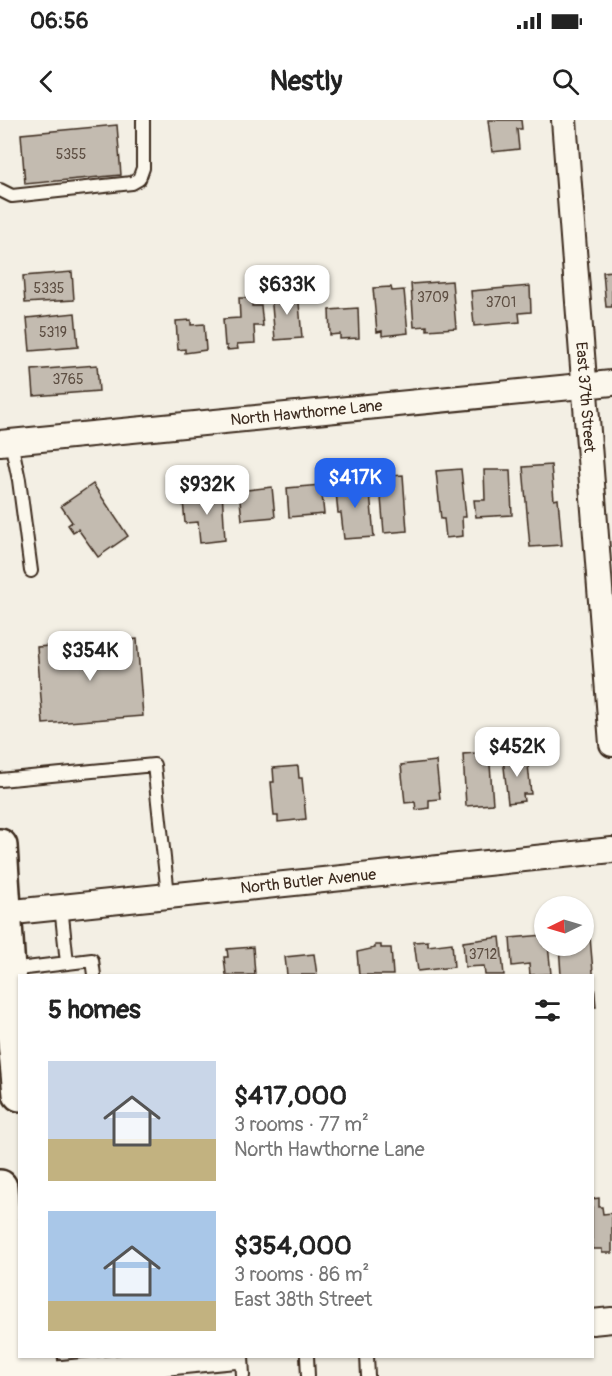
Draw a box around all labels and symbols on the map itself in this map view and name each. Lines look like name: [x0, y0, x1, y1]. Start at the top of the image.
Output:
house number: 5355: [56, 146, 86, 163]
pin: $633K: [245, 265, 329, 316]
house number: 5335: [34, 280, 64, 297]
house number: 3709: [417, 289, 449, 306]
house number: 3701: [486, 294, 516, 311]
house number: 5319: [39, 324, 67, 341]
street label: East 37th Street: [571, 341, 600, 454]
house number: 3765: [53, 371, 83, 388]
street label: North Hawthorne Lane: [230, 396, 384, 430]
pin: $417K: [313, 458, 397, 509]
pin: $932K: [165, 465, 249, 516]
pin: $354K: [48, 631, 132, 682]
pin: $452K: [475, 727, 559, 778]
street label: North Butler Avenue: [240, 864, 377, 898]
north arrow: [534, 896, 594, 956]
house number: 3712: [469, 946, 497, 963]

